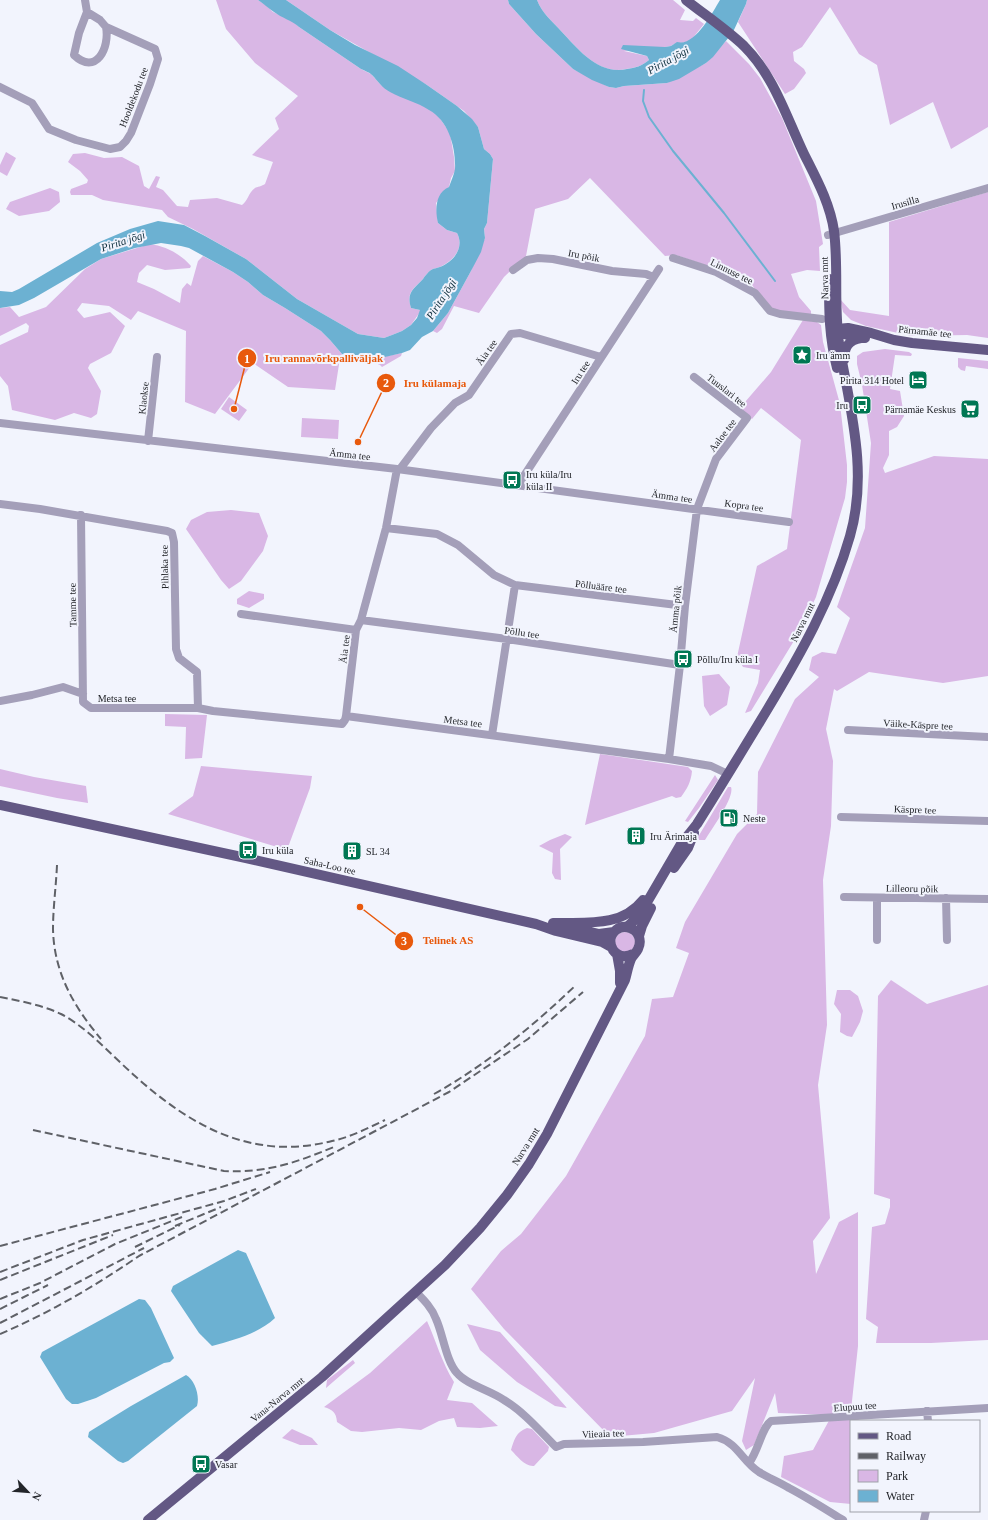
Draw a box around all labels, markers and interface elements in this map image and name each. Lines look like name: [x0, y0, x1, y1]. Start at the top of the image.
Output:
water label: Pirita jõgi: [644, 44, 691, 77]
street label: Hooldekodu tee: [117, 65, 150, 129]
street label: Irusilla: [890, 193, 921, 212]
water label: Pirita jõgi: [99, 228, 147, 254]
street label: Iru põik: [567, 247, 601, 264]
street label: Linnuse tee: [709, 256, 756, 287]
street label: Narva mnt: [819, 256, 830, 299]
water label: Pirita jõgi: [423, 277, 458, 322]
street label: Pärnamäe tee: [898, 323, 953, 340]
street label: Äia tee: [474, 337, 499, 367]
place icon: Iru ämm: [791, 344, 813, 366]
callout: Iru rannavõrkpalliväljak: [237, 347, 391, 370]
place label: Iru ämm: [816, 350, 850, 361]
text: 1: [244, 352, 250, 366]
text: Iru rannavõrkpalliväljak: [265, 352, 384, 364]
street label: Iru tee: [569, 358, 592, 386]
hotel icon: Pirita 314 Hotel: [907, 369, 929, 391]
callout: Iru külamaja: [376, 371, 475, 394]
street label: Tuuslari tee: [705, 372, 749, 410]
place label: Pirita 314 Hotel: [840, 375, 904, 386]
text: 2: [383, 376, 389, 390]
text: Iru külamaja: [404, 377, 467, 389]
street label: Klaokse: [136, 381, 151, 415]
bus stop icon: Iru: [851, 394, 873, 416]
supermarket icon: Pärnamäe Keskus: [959, 398, 981, 420]
place label: Iru: [836, 400, 848, 411]
place label: Pärnamäe Keskus: [885, 404, 956, 415]
street label: Aaloe tee: [707, 416, 739, 454]
street label: Ämma tee: [329, 447, 372, 462]
bus stop icon: Iru küla/Iru küla II: [501, 469, 523, 491]
place label: Iru küla/Iru küla II: [526, 469, 572, 492]
street label: Ämma tee: [651, 488, 694, 505]
street label: Kopra tee: [724, 497, 765, 514]
street label: Pihlaka tee: [159, 544, 170, 589]
street label: Põlluääre tee: [575, 578, 628, 595]
street label: Tamme tee: [67, 582, 78, 627]
street label: Ämma põik: [668, 585, 683, 633]
street label: Narva mnt: [788, 601, 817, 644]
street label: Põllu tee: [504, 625, 541, 640]
street label: Äia tee: [337, 634, 352, 664]
bus stop icon: Põllu/Iru küla I: [672, 648, 694, 670]
place label: Põllu/Iru küla I: [697, 654, 758, 665]
street label: Metsa tee: [98, 693, 137, 704]
street label: Metsa tee: [443, 714, 483, 729]
street label: Väike-Käspre tee: [883, 717, 954, 732]
street label: Käspre tee: [894, 803, 937, 816]
fuel station icon: Neste: [718, 807, 740, 829]
place label: Neste: [743, 813, 766, 824]
building icon: Iru Ärimaja: [625, 825, 647, 847]
place label: Iru Ärimaja: [650, 831, 697, 842]
bus stop icon: Iru küla: [237, 839, 259, 861]
building icon: SL 34: [341, 840, 363, 862]
place label: Iru küla: [262, 845, 294, 856]
place label: SL 34: [366, 846, 390, 857]
street label: Saha-Loo tee: [303, 854, 358, 877]
street label: Lilleoru põik: [886, 883, 938, 894]
callout: Telinek AS: [394, 929, 481, 952]
text: 3: [401, 934, 407, 948]
text: Telinek AS: [423, 934, 473, 946]
street label: Narva mnt: [509, 1125, 541, 1167]
street label: Vana-Narva mnt: [248, 1374, 307, 1424]
street label: Elupuu tee: [833, 1399, 877, 1413]
legend: [850, 1420, 980, 1512]
street label: Viieaia tee: [582, 1427, 625, 1440]
text: Road: [886, 1429, 911, 1443]
text: Railway: [886, 1449, 926, 1463]
bus stop icon: Vasar: [190, 1453, 212, 1475]
place label: Vasar: [215, 1459, 238, 1470]
text: Park: [886, 1469, 908, 1483]
north arrow: [8, 1472, 48, 1512]
text: Water: [886, 1489, 914, 1503]
text: N: [30, 1490, 44, 1503]

